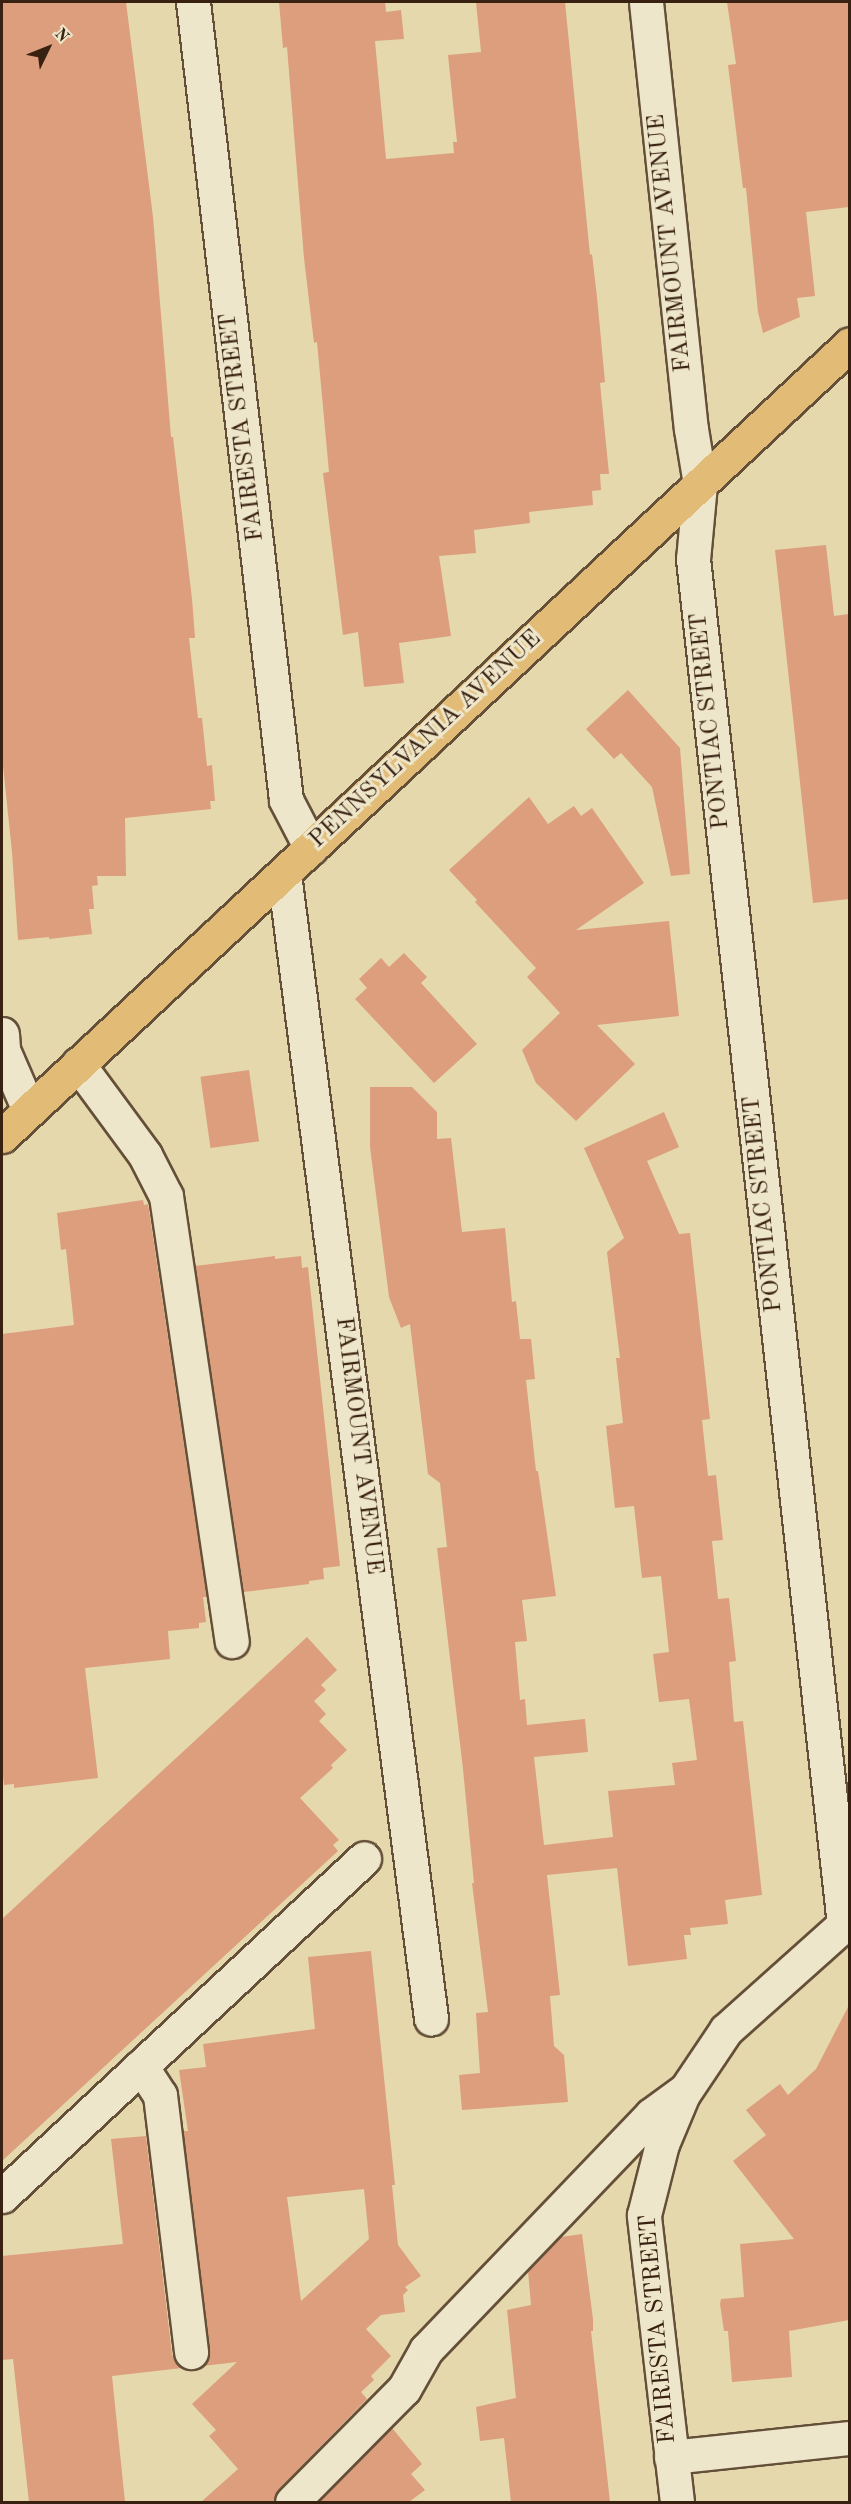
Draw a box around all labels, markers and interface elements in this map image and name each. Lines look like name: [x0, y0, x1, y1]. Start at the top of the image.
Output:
north arrow: [18, 18, 78, 78]
text: N: [51, 26, 71, 46]
street label: FAIRMOUNT AVENUE: [643, 112, 699, 374]
street label: FAIRESTA STREET: [215, 311, 271, 543]
street label: PONTIAC STREET: [685, 611, 737, 831]
street label: PENNSYLVANIA AVENUE: [304, 625, 548, 855]
street label: PONTIAC STREET: [738, 1094, 790, 1314]
street label: FAIRMOUNT AVENUE: [328, 1315, 388, 1577]
street label: FAIRESTA STREET: [635, 2213, 683, 2445]

